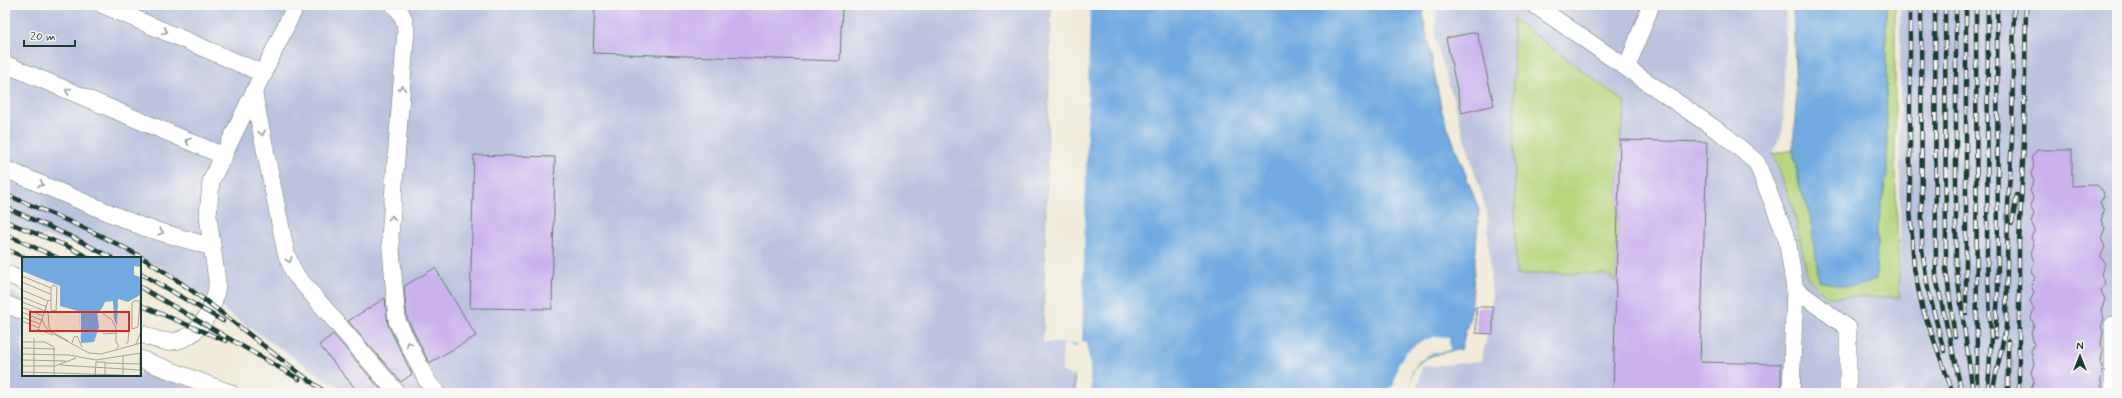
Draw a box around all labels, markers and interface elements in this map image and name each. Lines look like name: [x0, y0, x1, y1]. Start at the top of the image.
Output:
scale bar: [24, 22, 75, 48]
one-way arrow: [161, 27, 168, 35]
text: 20 m: [30, 29, 56, 45]
one-way arrow: [397, 85, 406, 91]
one-way arrow: [65, 87, 72, 95]
one-way arrow: [257, 130, 265, 137]
one-way arrow: [185, 138, 193, 146]
one-way arrow: [36, 179, 44, 187]
one-way arrow: [387, 215, 396, 221]
one-way arrow: [158, 227, 165, 236]
inset map: [22, 257, 141, 376]
one-way arrow: [285, 257, 293, 264]
north arrow: [2060, 336, 2100, 376]
text: N: [2076, 340, 2084, 354]
one-way arrow: [406, 341, 413, 349]

